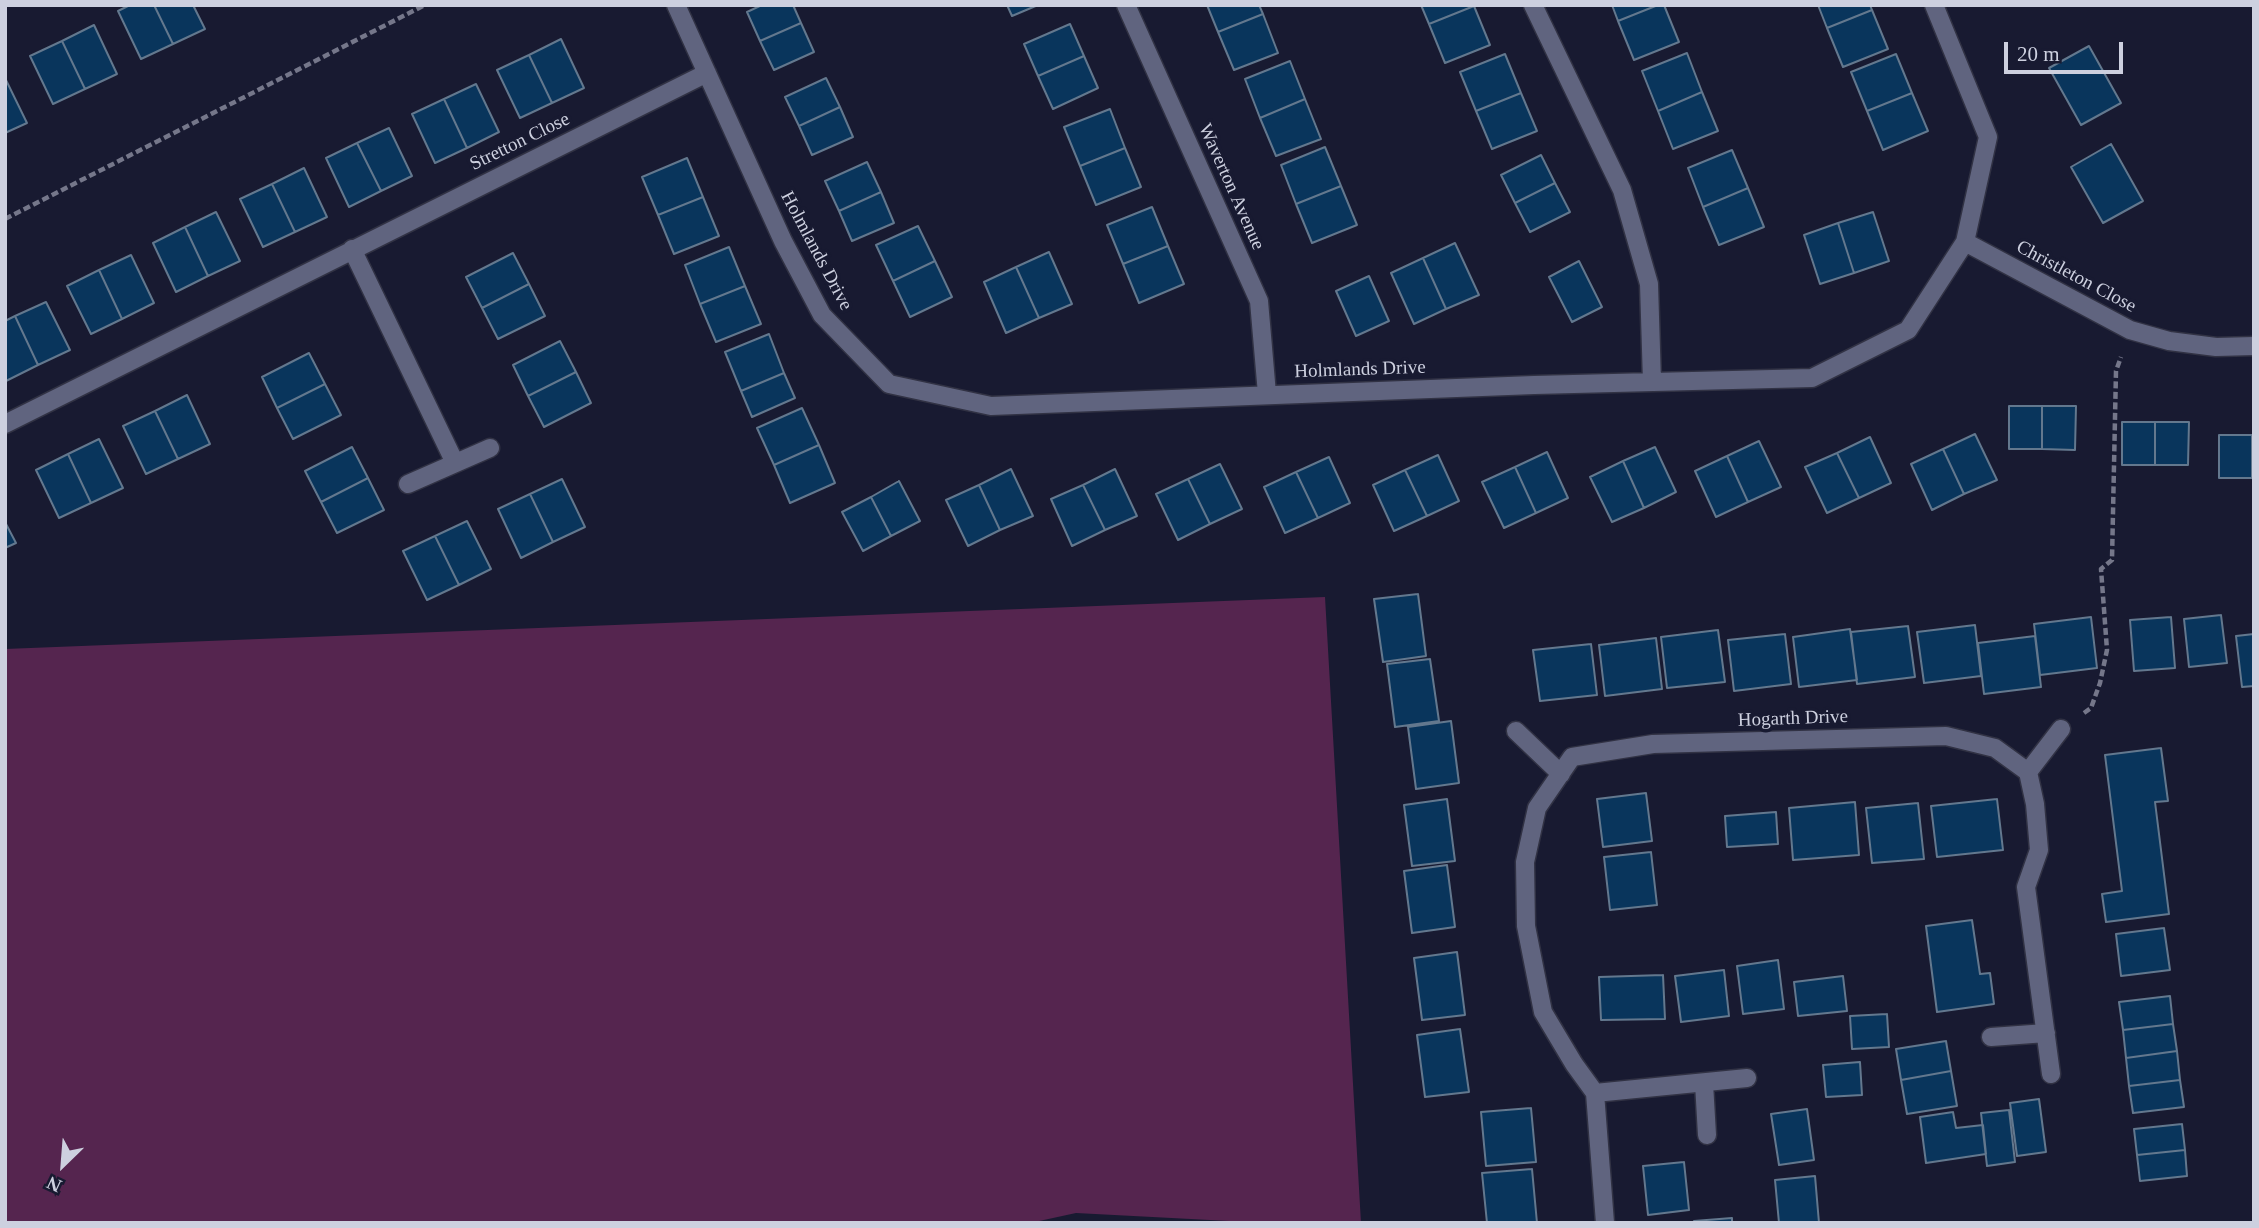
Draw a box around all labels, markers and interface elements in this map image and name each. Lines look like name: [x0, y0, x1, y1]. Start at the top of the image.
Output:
scale bar: [2007, 28, 2126, 72]
text: 20 m: [2017, 42, 2060, 66]
street label: Stretton Close: [466, 108, 574, 176]
street label: Waverton Avenue: [1193, 120, 1269, 254]
street label: Holmlands Drive: [775, 188, 857, 314]
street label: Christleton Close: [2012, 236, 2140, 318]
street label: Holmlands Drive: [1294, 356, 1426, 384]
street label: Hogarth Drive: [1738, 706, 1848, 732]
north arrow: [28, 1130, 98, 1200]
text: N: [43, 1172, 65, 1197]

